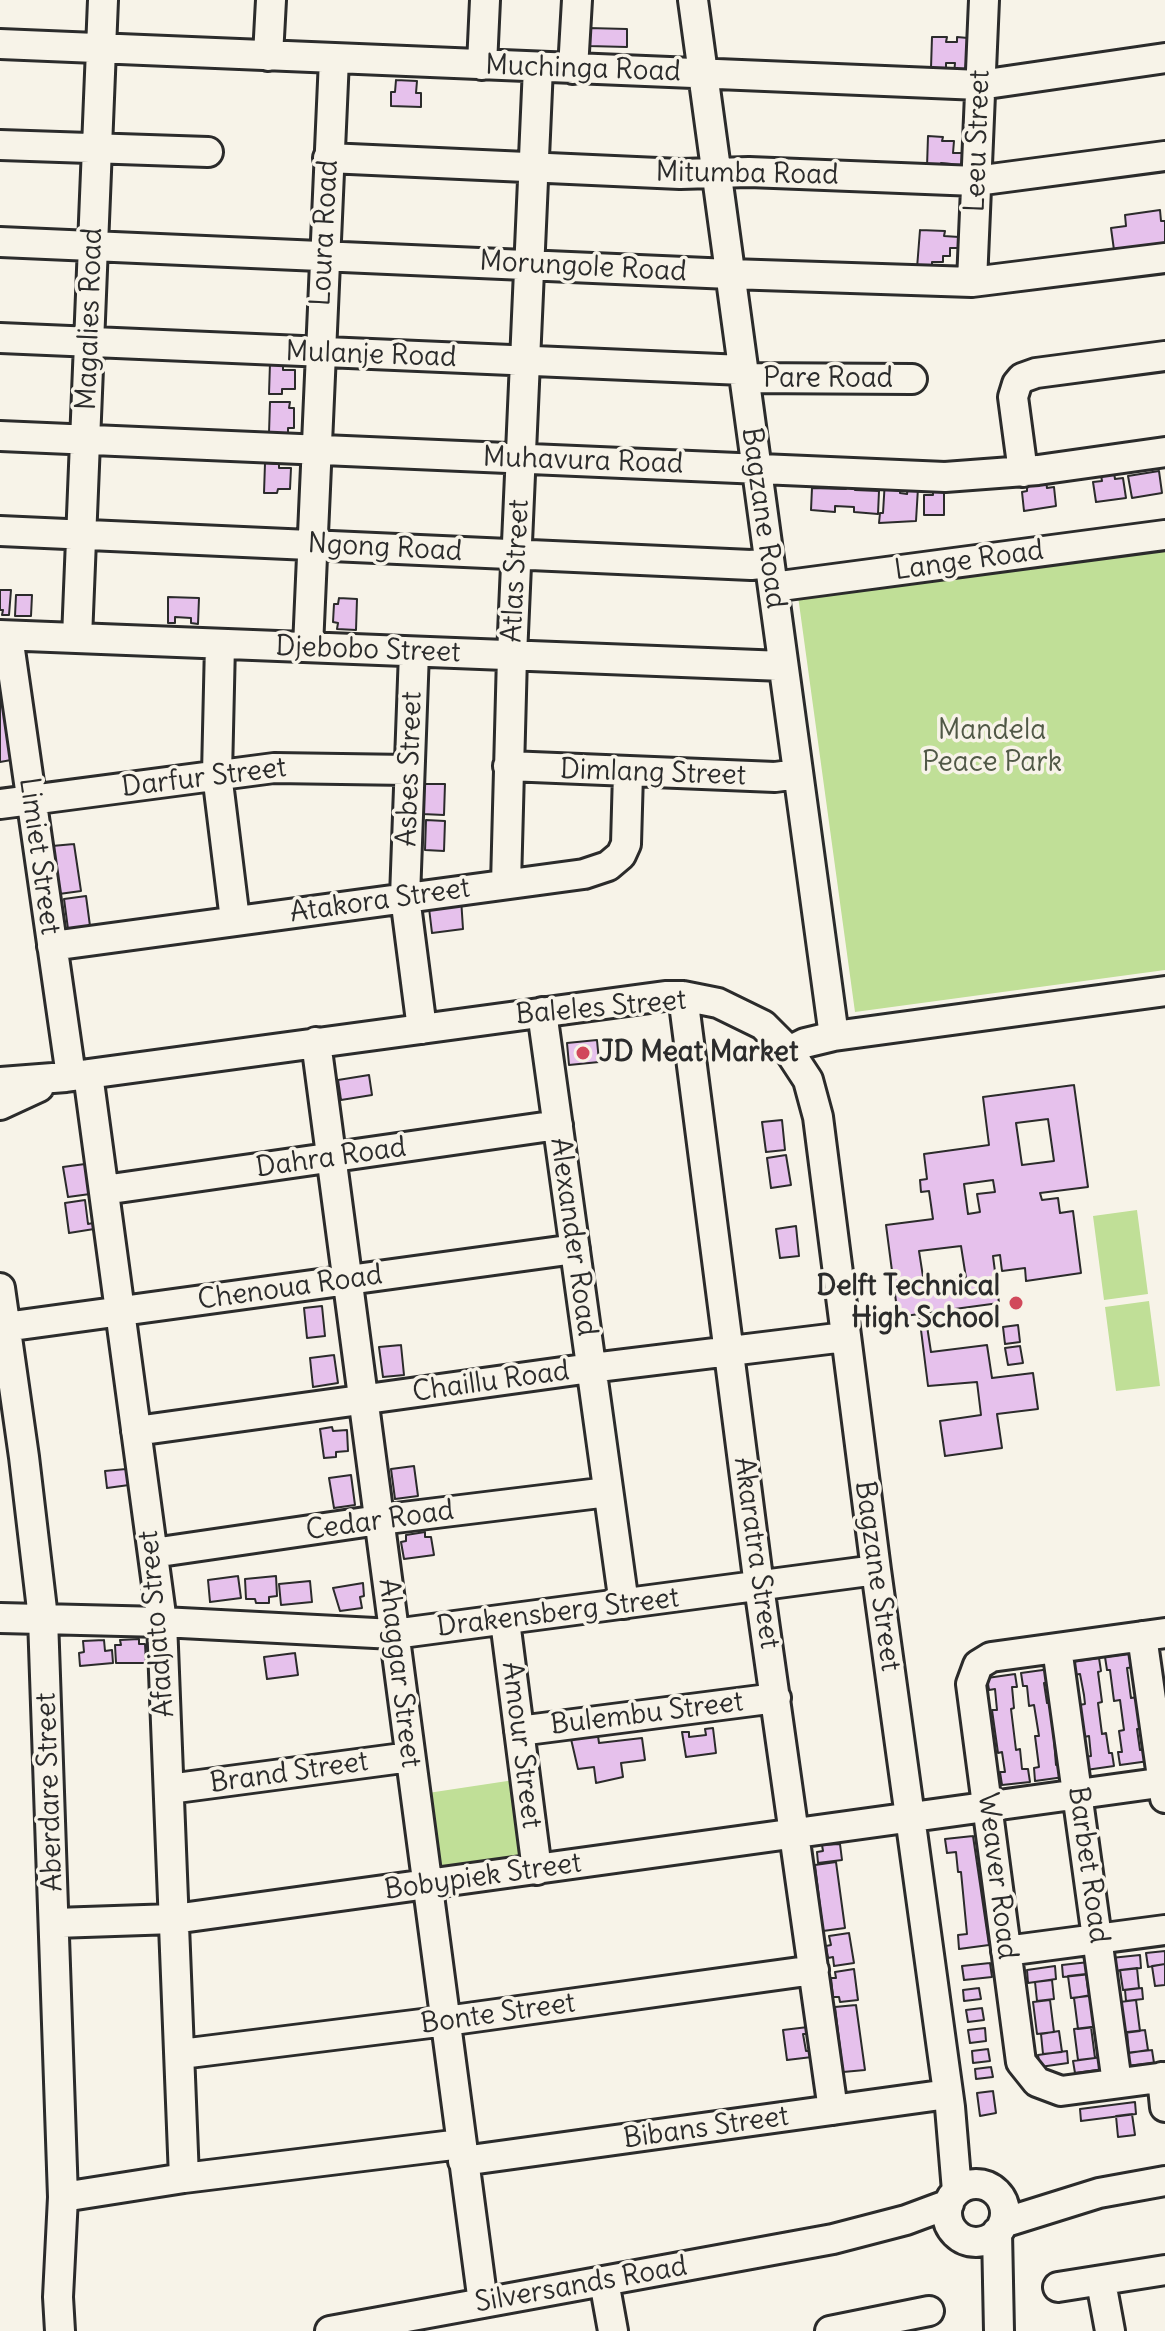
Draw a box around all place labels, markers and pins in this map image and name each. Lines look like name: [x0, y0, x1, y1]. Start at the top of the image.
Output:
place label: JD Meat Market: [599, 1036, 798, 1070]
marker: JD Meat Market: [574, 1044, 592, 1062]
place label: Delft Technical High School: [817, 1270, 1000, 1336]
marker: Delft Technical High School: [1007, 1294, 1025, 1312]

